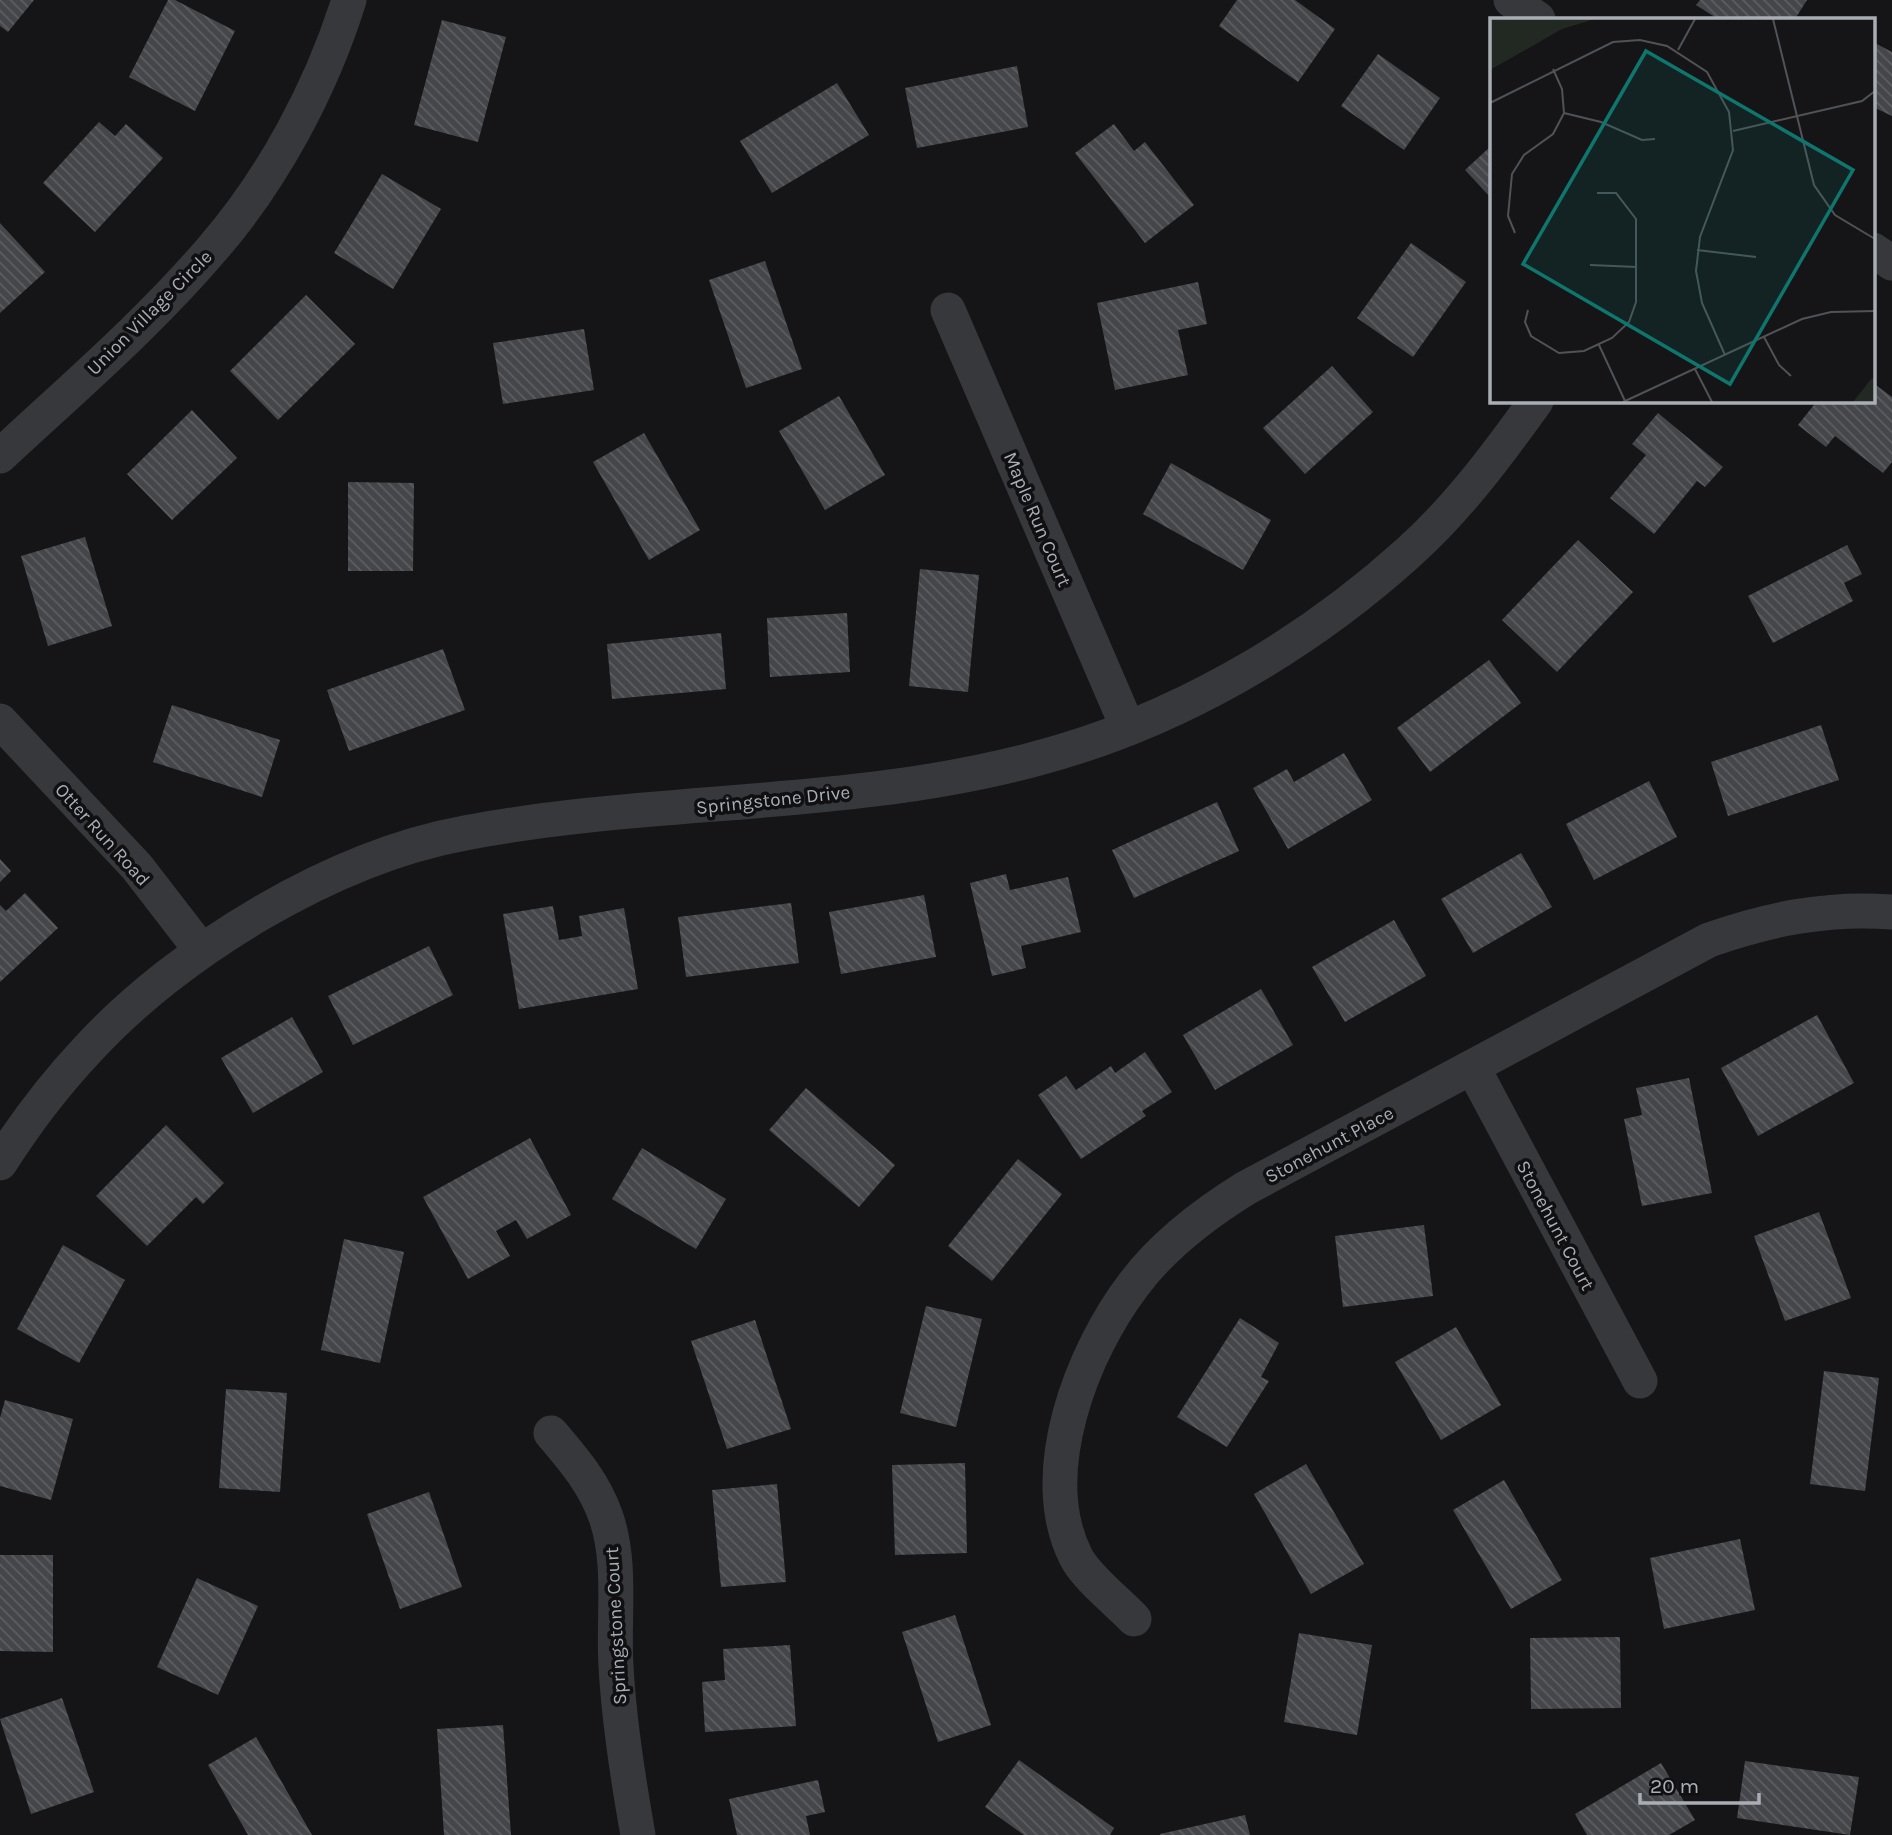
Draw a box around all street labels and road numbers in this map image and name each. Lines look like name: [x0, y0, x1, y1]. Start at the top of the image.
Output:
street label: Union Village Circle: [83, 246, 217, 380]
street label: Maple Run Court: [999, 449, 1075, 590]
street label: Otter Run Road: [50, 779, 154, 891]
street label: Springstone Drive: [695, 781, 851, 819]
street label: Stonehunt Place: [1262, 1102, 1397, 1188]
street label: Stonehunt Court: [1512, 1157, 1599, 1294]
street label: Springstone Court: [601, 1546, 631, 1705]

